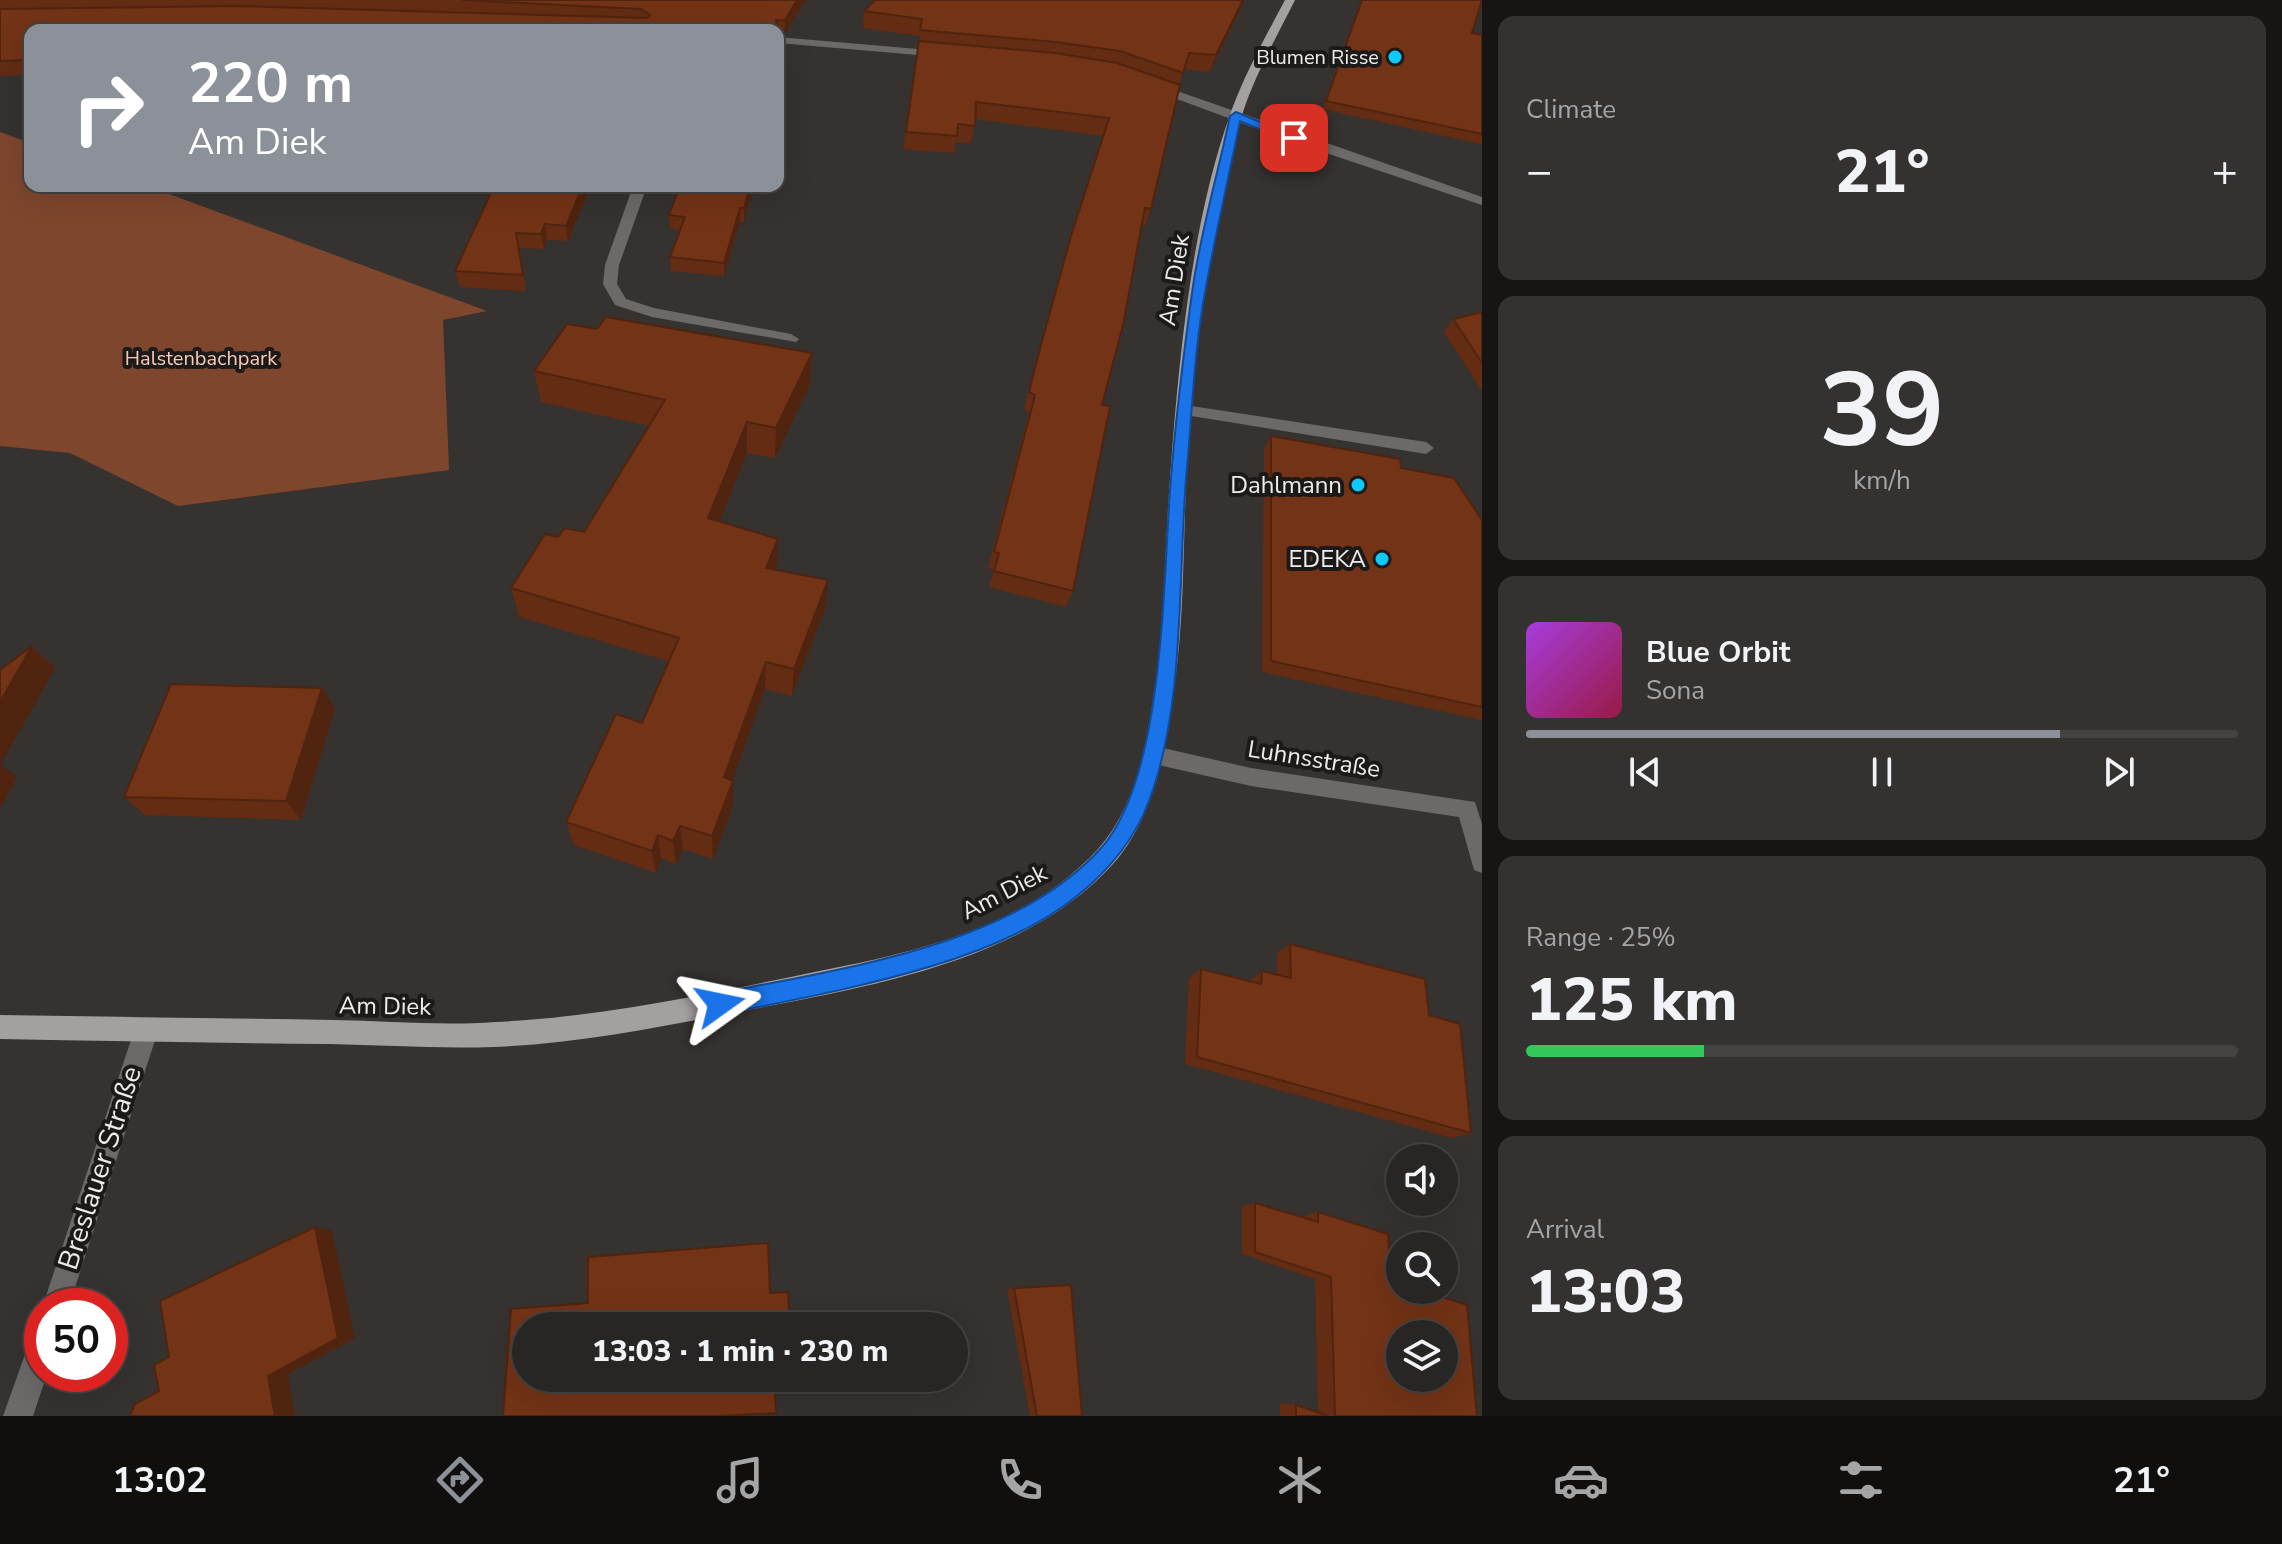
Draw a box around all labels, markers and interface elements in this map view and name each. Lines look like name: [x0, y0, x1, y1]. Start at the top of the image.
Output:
place label: Blumen Risse: [1256, 44, 1379, 71]
text: 220 m: [188, 45, 353, 122]
marker: Blumen Risse: [1386, 48, 1404, 66]
icon: right: [56, 56, 160, 160]
text: Climate: [1526, 92, 1616, 127]
pin: [1260, 104, 1328, 172]
icon: arrive: [1272, 116, 1316, 160]
text: Am Diek: [188, 118, 327, 167]
text: 21°: [1834, 131, 1930, 213]
text: −: [1526, 142, 1552, 202]
text: +: [2212, 142, 2238, 202]
street label: Am Diek: [1151, 231, 1197, 328]
text: 39: [1820, 340, 1944, 482]
park label: Halstenbachpark: [125, 345, 278, 372]
text: km/h: [1853, 463, 1911, 498]
place label: Dahlmann: [1230, 469, 1342, 501]
marker: Dahlmann: [1349, 476, 1367, 494]
place label: EDEKA: [1288, 543, 1367, 575]
marker: EDEKA: [1373, 550, 1391, 568]
text: Blue Orbit: [1646, 632, 1790, 673]
text: Sona: [1646, 673, 1705, 708]
street label: Luhnsstraße: [1246, 733, 1382, 785]
icon: previous: [1623, 750, 1667, 794]
icon: pause: [1860, 750, 1904, 794]
icon: next: [2097, 750, 2141, 794]
street label: Am Diek: [956, 856, 1053, 927]
text: Range · 25%: [1526, 920, 1676, 955]
text: 125 km: [1526, 959, 1738, 1041]
position arrow: [678, 962, 762, 1046]
street label: Am Diek: [339, 989, 432, 1023]
street label: Breslauer Straße: [49, 1061, 151, 1275]
map controls: [1386, 1144, 1458, 1392]
button: sound: [1386, 1144, 1458, 1216]
text: Arrival: [1526, 1212, 1604, 1247]
button: search: [1386, 1232, 1458, 1304]
text: 13:03: [1526, 1251, 1686, 1333]
speed limit sign: 50: [24, 1288, 128, 1392]
button: layers: [1386, 1320, 1458, 1392]
text: 13:03 · 1 min · 230 m: [592, 1331, 888, 1372]
icon: directions: [432, 1452, 488, 1508]
icon: music: [712, 1452, 768, 1508]
icon: phone: [992, 1452, 1048, 1508]
icon: climate: [1272, 1452, 1328, 1508]
icon: car: [1553, 1452, 1609, 1508]
icon: filters: [1833, 1452, 1889, 1508]
text: 13:02: [112, 1456, 207, 1505]
text: 21°: [2113, 1456, 2170, 1505]

